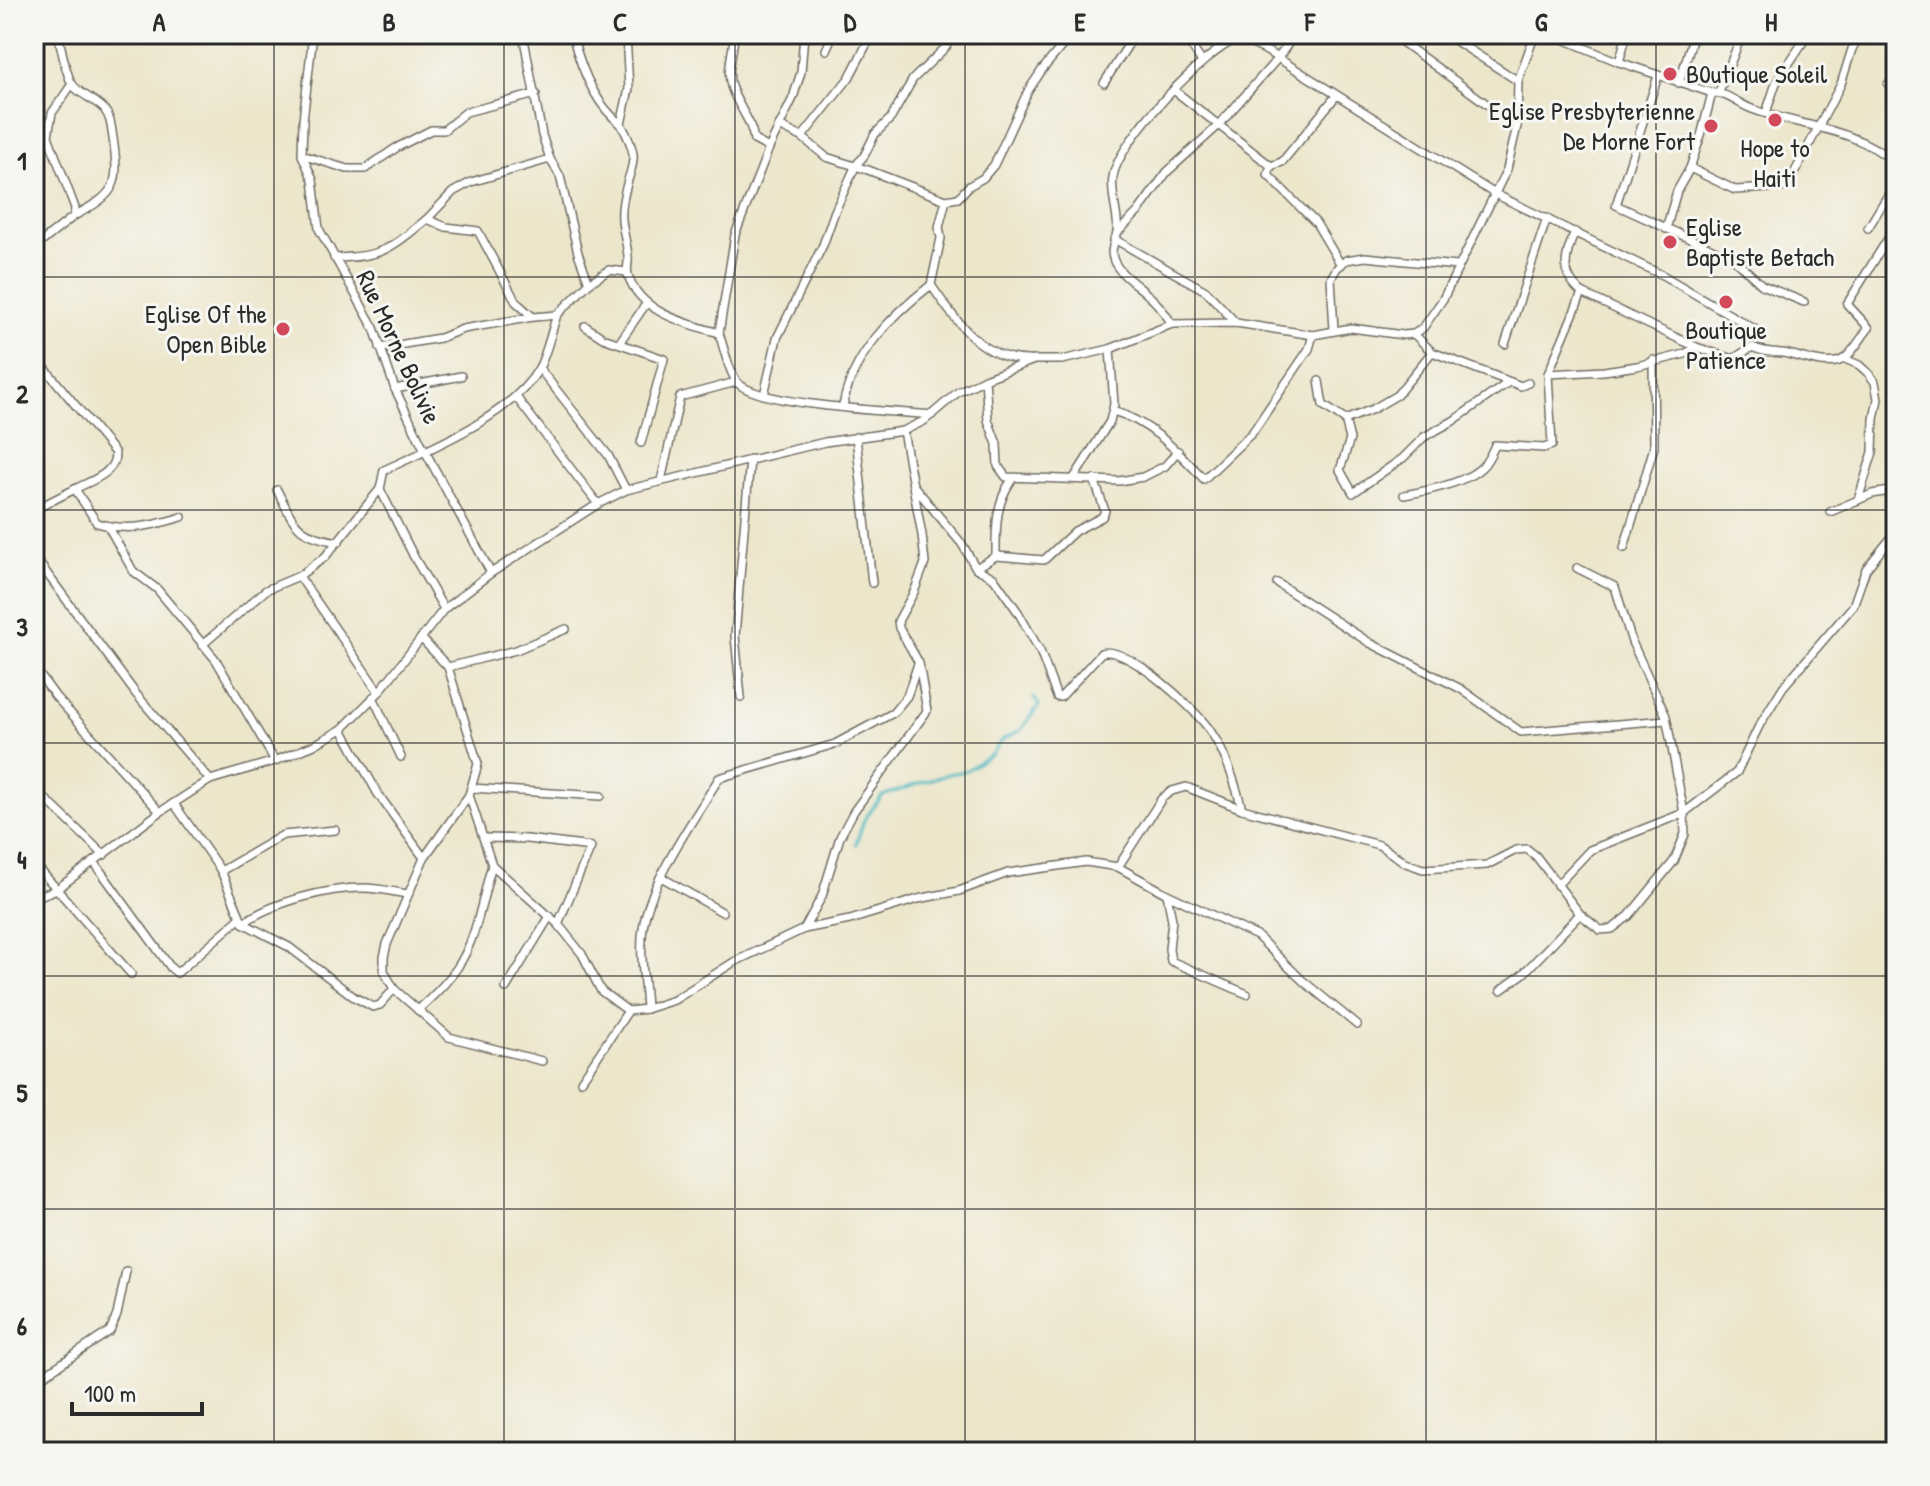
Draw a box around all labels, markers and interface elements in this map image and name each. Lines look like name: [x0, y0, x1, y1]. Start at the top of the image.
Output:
text: A: [153, 4, 166, 39]
text: B: [382, 4, 396, 39]
text: C: [613, 4, 627, 39]
text: D: [844, 4, 857, 39]
text: E: [1074, 4, 1086, 39]
text: F: [1304, 4, 1316, 39]
text: G: [1535, 4, 1548, 39]
text: H: [1765, 4, 1777, 39]
place label: B0utique Soleil: [1686, 56, 1827, 91]
marker: B0utique Soleil: [1661, 65, 1679, 83]
place label: Eglise Presbyterienne De Morne Fort: [1489, 93, 1696, 158]
marker: Hope to Haiti: [1766, 111, 1784, 129]
marker: Eglise Presbyterienne De Morne Fort: [1702, 117, 1720, 135]
place label: Hope to Haiti: [1740, 130, 1810, 195]
text: 1: [17, 143, 27, 178]
place label: Eglise Baptiste Betach: [1686, 209, 1834, 274]
marker: Eglise Baptiste Betach: [1661, 233, 1679, 251]
street label: Rue Morne Bolivie: [349, 264, 450, 429]
marker: Boutique Patience: [1717, 293, 1735, 311]
place label: Eglise Of the Open Bible: [145, 296, 267, 361]
place label: Boutique Patience: [1685, 312, 1767, 377]
marker: Eglise Of the Open Bible: [274, 320, 292, 338]
text: 2: [16, 376, 29, 411]
text: 3: [16, 609, 28, 644]
text: 4: [17, 842, 27, 877]
text: 5: [17, 1075, 28, 1110]
text: 6: [17, 1308, 28, 1343]
scale bar: [72, 1366, 202, 1416]
text: 100 m: [84, 1377, 136, 1409]

